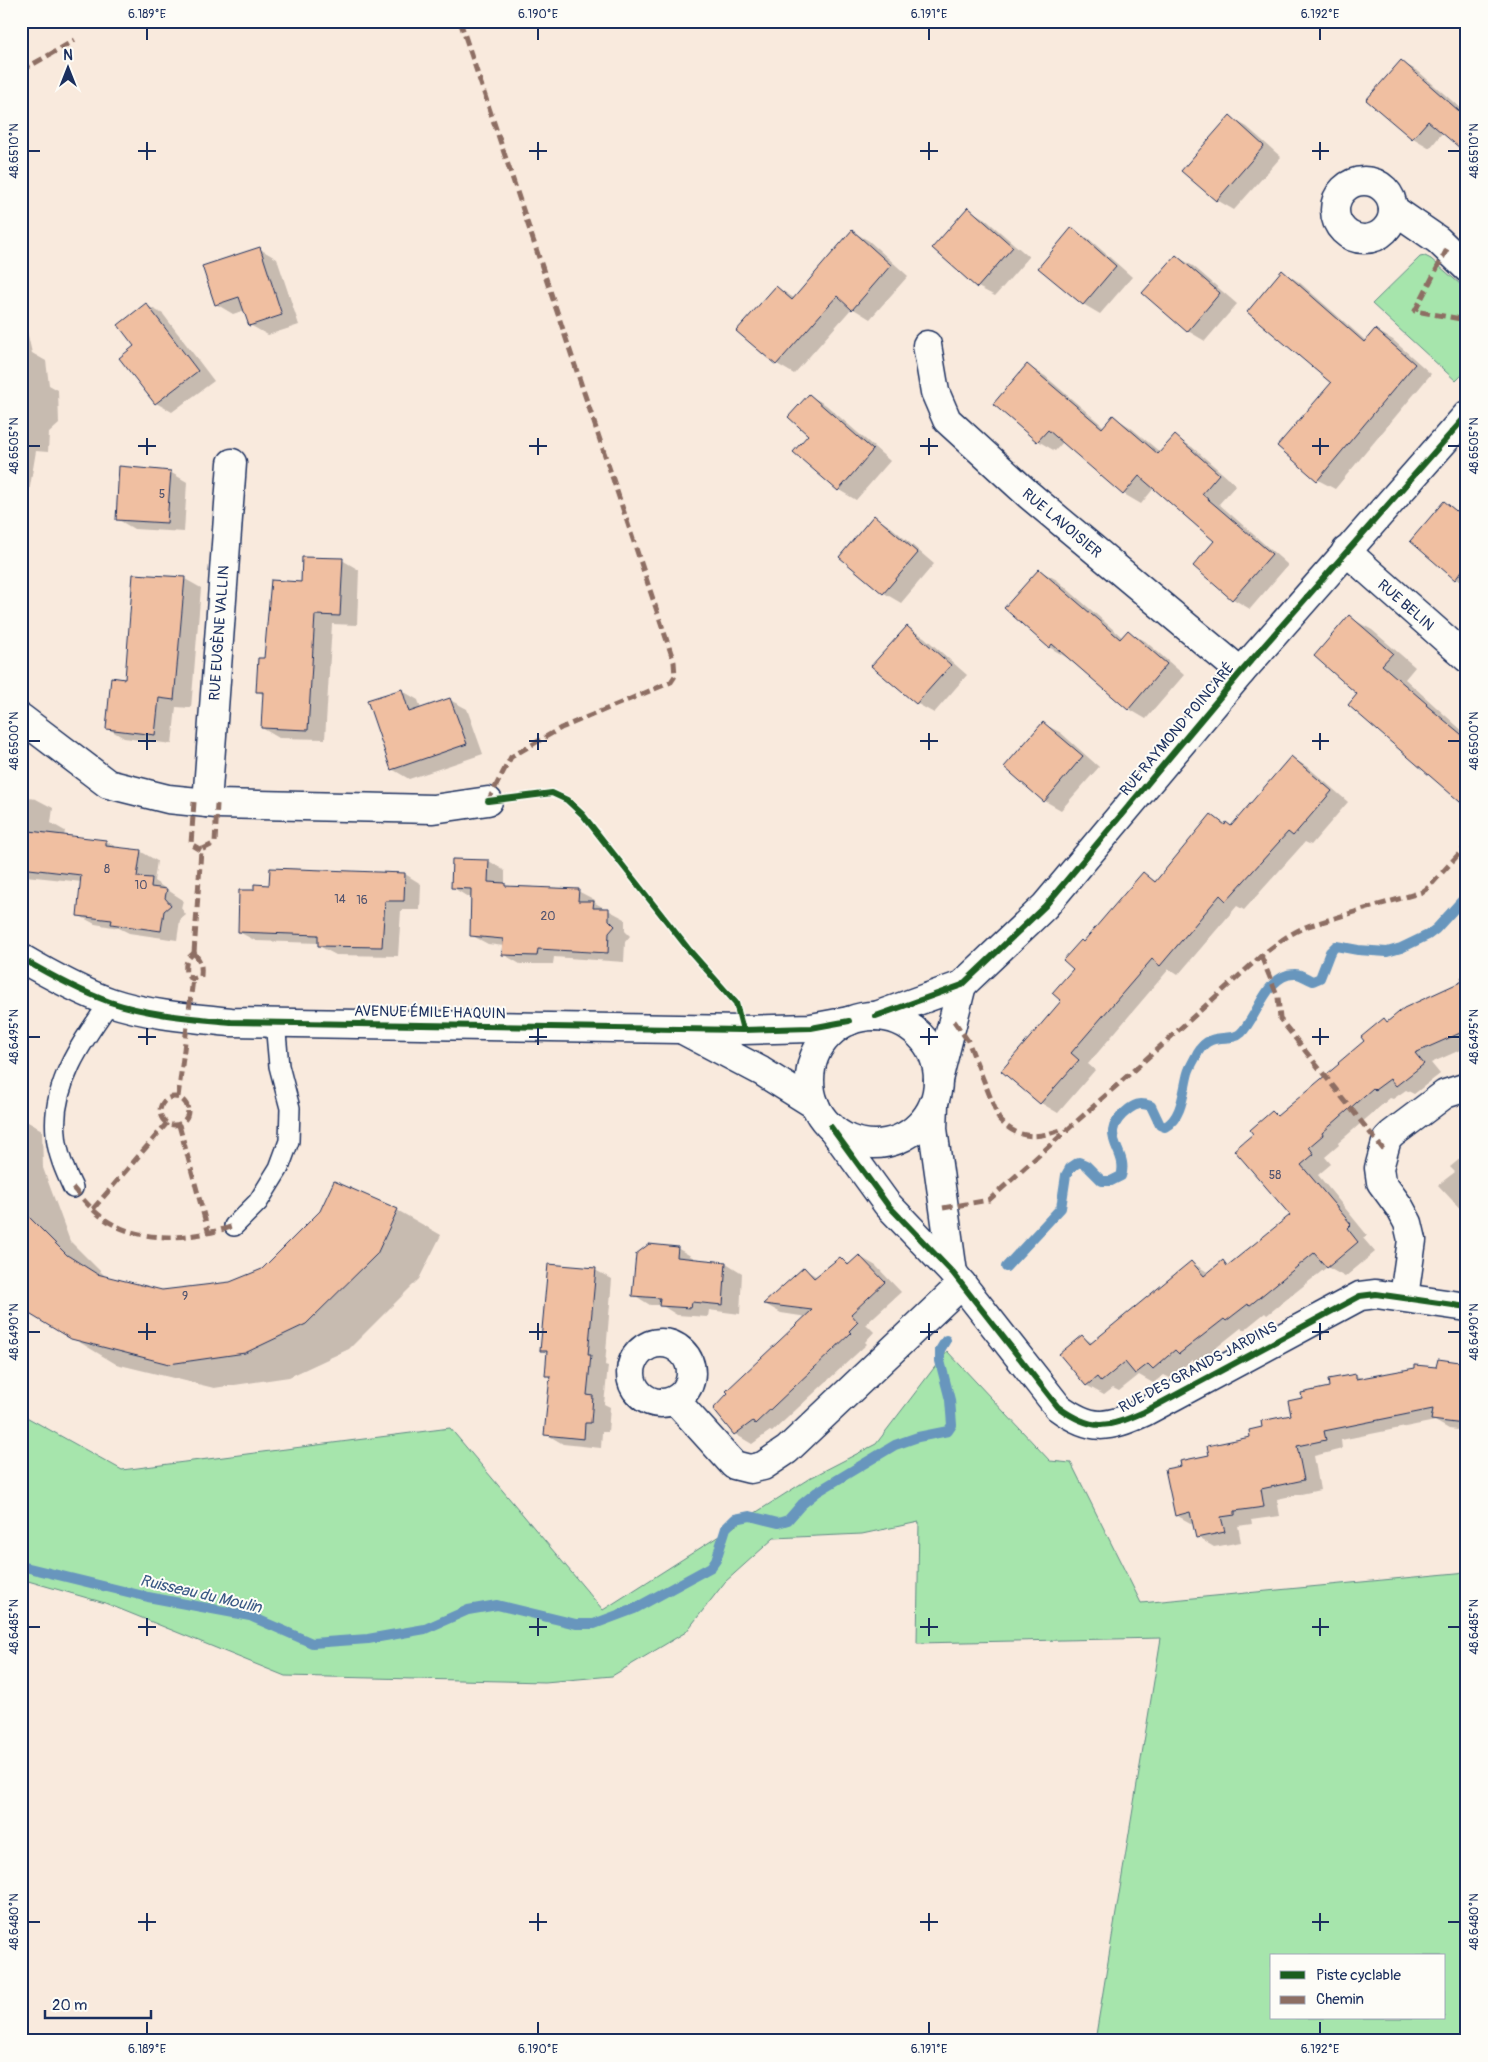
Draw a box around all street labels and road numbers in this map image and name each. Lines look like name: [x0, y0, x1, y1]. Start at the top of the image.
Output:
street label: RUE LAVOISIER: [1018, 485, 1106, 562]
street label: RUE EUGÈNE VALLIN: [205, 565, 234, 701]
street label: RUE BELIN: [1373, 576, 1438, 635]
street label: RUE RAYMOND POINCARÉ: [1116, 659, 1239, 800]
street label: AVENUE ÉMILE HAQUIN: [354, 1002, 506, 1023]
street label: RUE DES GRANDS JARDINS: [1116, 1318, 1281, 1417]

